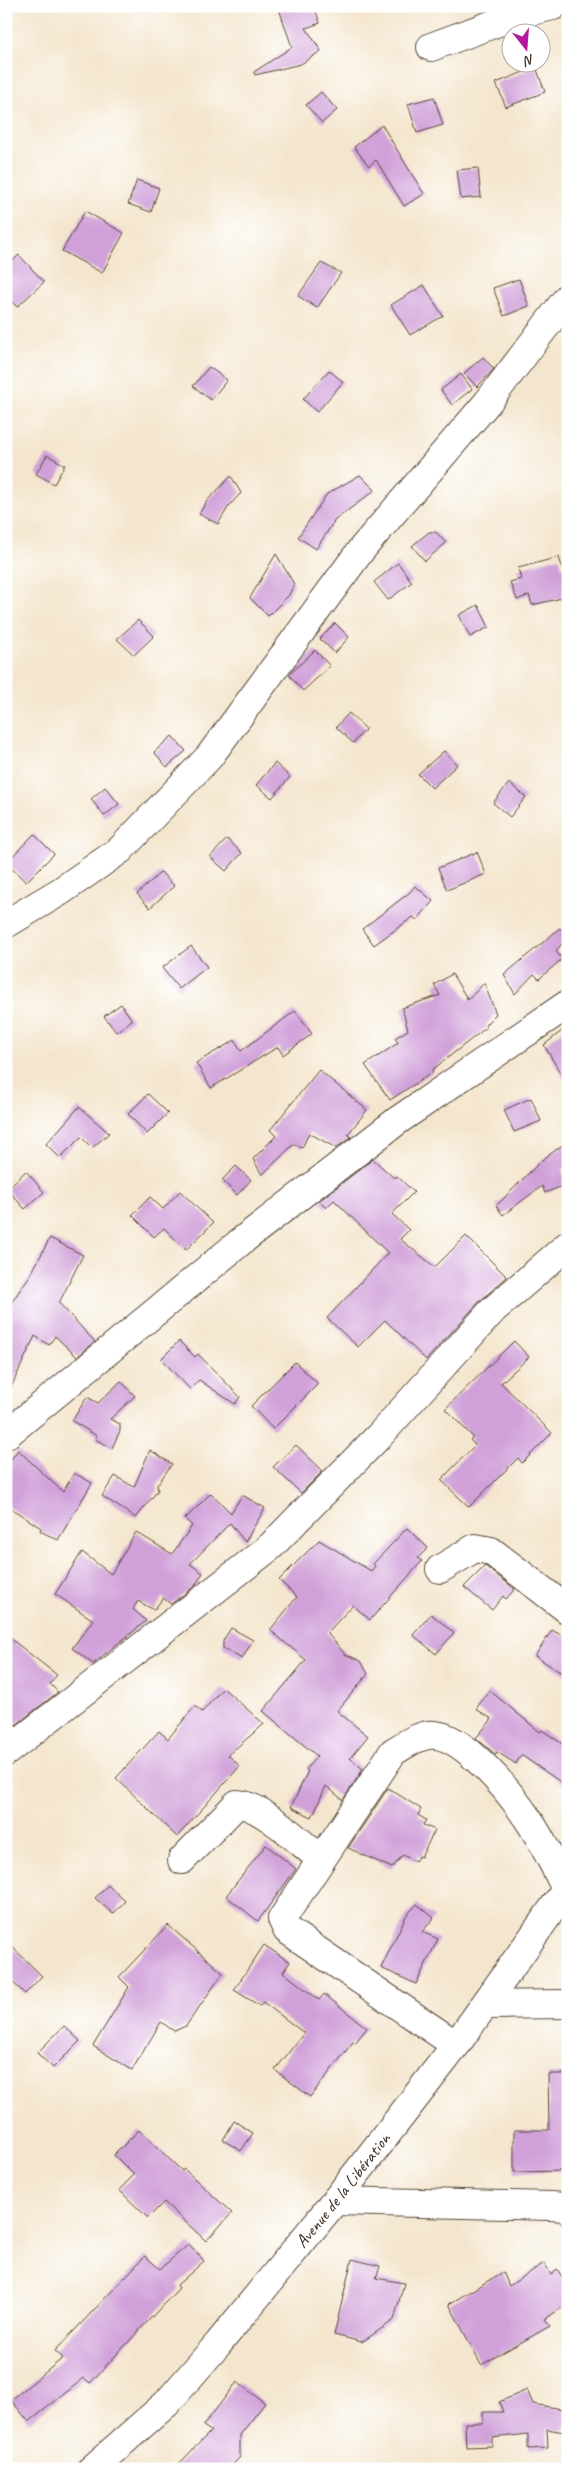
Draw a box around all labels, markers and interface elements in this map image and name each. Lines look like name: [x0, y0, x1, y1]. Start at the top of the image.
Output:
north arrow: [502, 22, 552, 72]
text: N: [521, 51, 536, 70]
street label: Avenue de la Libération: [290, 2127, 395, 2252]

